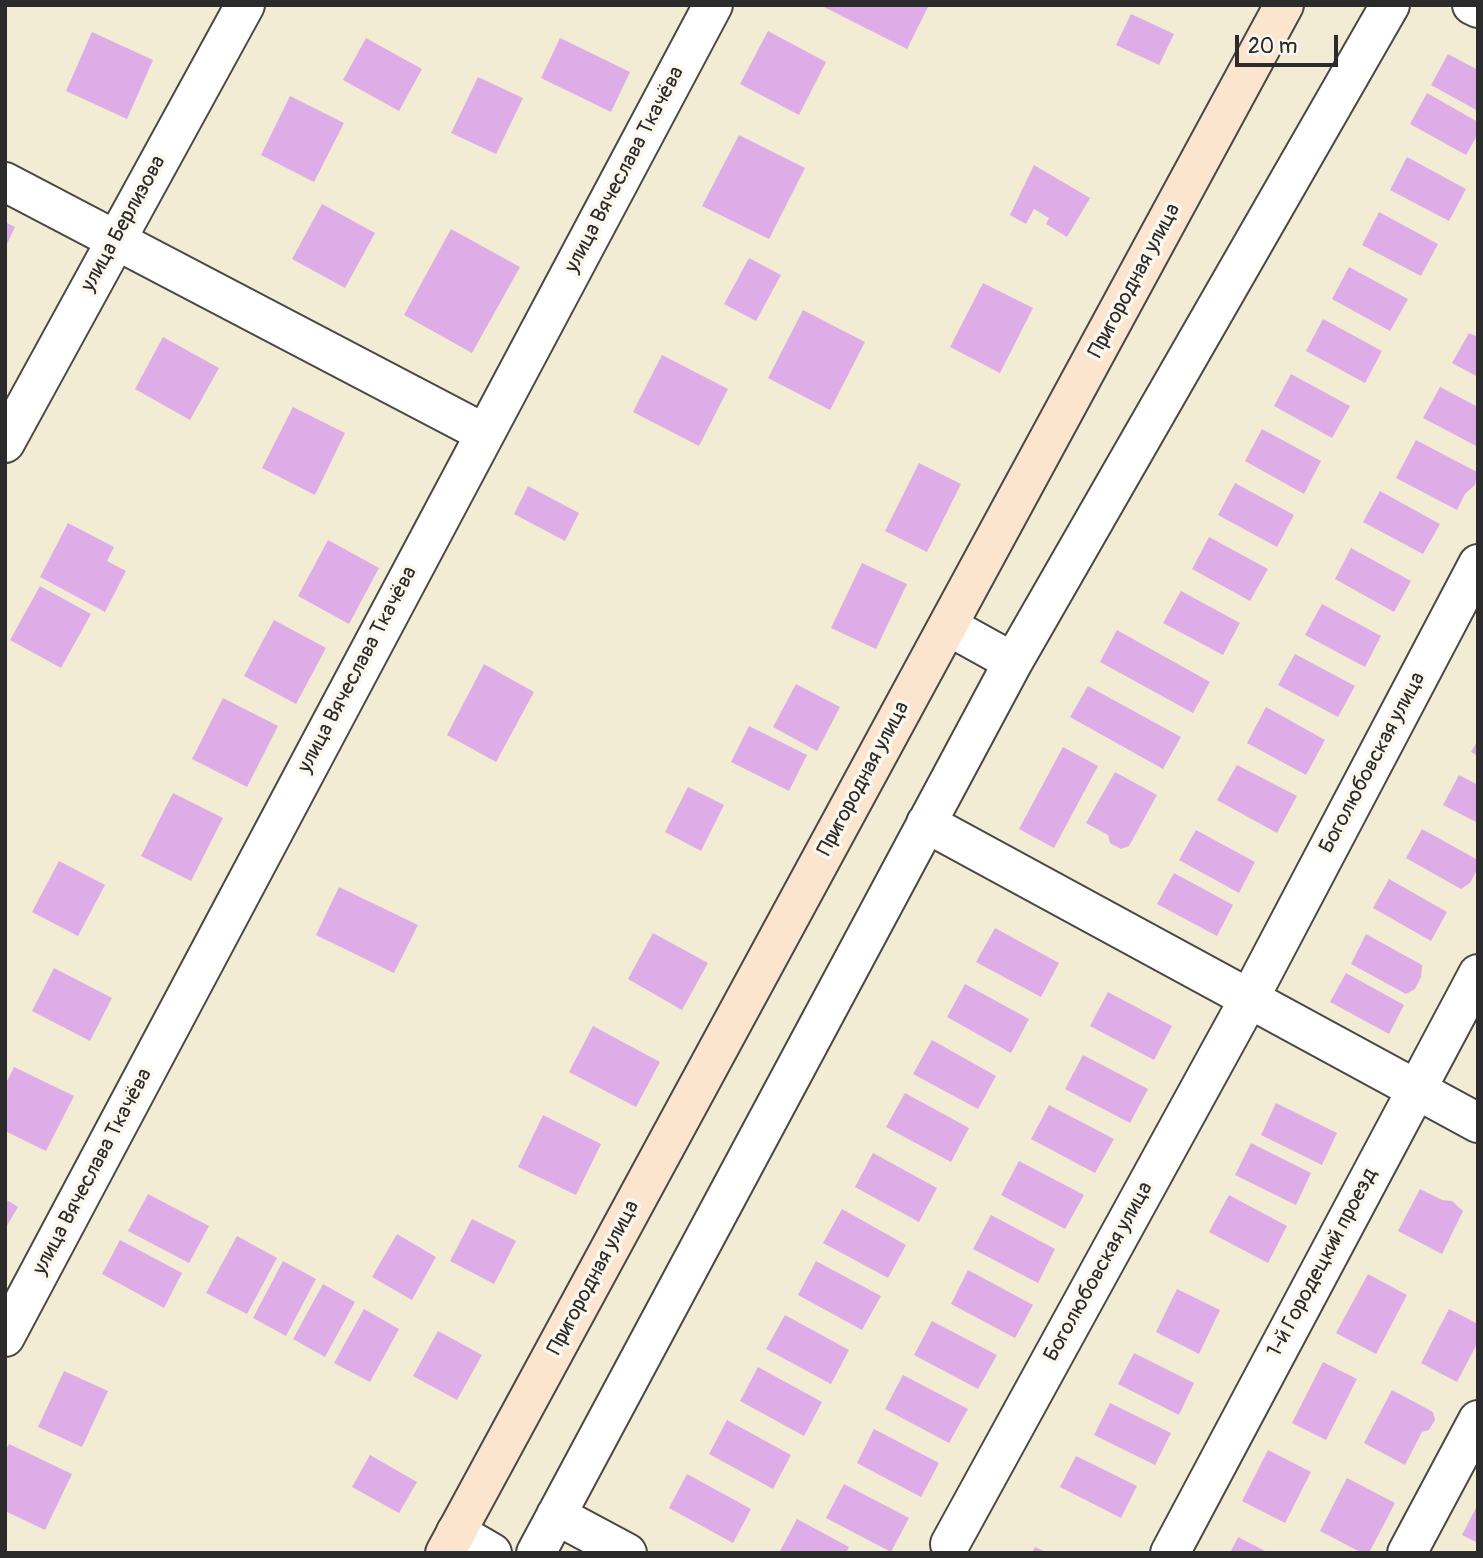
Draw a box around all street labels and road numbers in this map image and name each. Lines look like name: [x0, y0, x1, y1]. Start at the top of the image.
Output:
street label: улица Вячеслава Ткачёва: [560, 63, 690, 277]
street label: улица Берлизова: [76, 152, 172, 296]
street label: Пригородная улица: [1084, 200, 1186, 362]
street label: улица Вячеслава Ткачёва: [293, 563, 423, 777]
street label: Боголюбовская улица: [1315, 668, 1431, 858]
street label: Пригородная улица: [813, 698, 915, 860]
street label: улица Вячеслава Ткачёва: [28, 1065, 158, 1279]
street label: 1-й Городецкий проезд: [1263, 1164, 1383, 1362]
street label: Боголюбовская улица: [1039, 1178, 1159, 1366]
street label: Пригородная улица: [543, 1197, 645, 1359]

